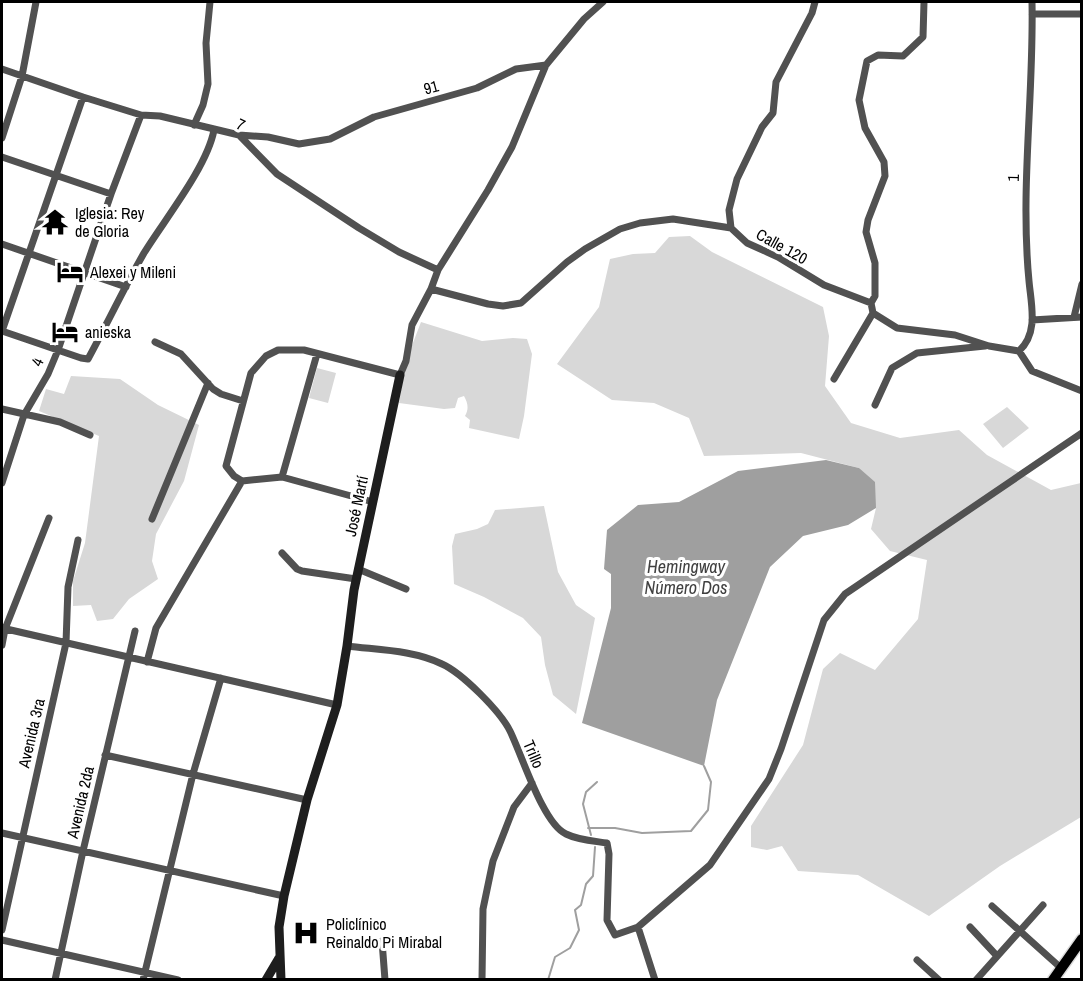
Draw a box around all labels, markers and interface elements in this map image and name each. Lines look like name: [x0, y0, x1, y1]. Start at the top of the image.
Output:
street label: 91: [421, 74, 442, 100]
street label: 7: [233, 112, 249, 136]
street label: 1: [1002, 173, 1024, 182]
place label: Iglesia: Rey de Gloria: [75, 202, 145, 242]
temple icon: Iglesia: Rey de Gloria: [40, 207, 70, 237]
street label: Calle 120: [752, 223, 812, 269]
hotel icon: Alexei y Mileni: [55, 257, 85, 287]
place label: Alexei y Mileni: [89, 261, 176, 283]
hotel icon: anieska: [50, 317, 80, 347]
place label: anieska: [85, 321, 132, 343]
street label: 4: [25, 354, 49, 370]
street label: José Martí: [339, 473, 373, 538]
water label: Hemingway Número Dos: [645, 554, 727, 600]
street label: Avenida 3ra: [12, 695, 50, 771]
street label: Trillo: [518, 736, 550, 772]
street label: Avenida 2da: [61, 763, 99, 841]
place label: Policlínico Reinaldo Pi Mirabal: [326, 913, 442, 953]
hospital icon: Policlínico Reinaldo Pi Mirabal: [291, 918, 321, 948]

